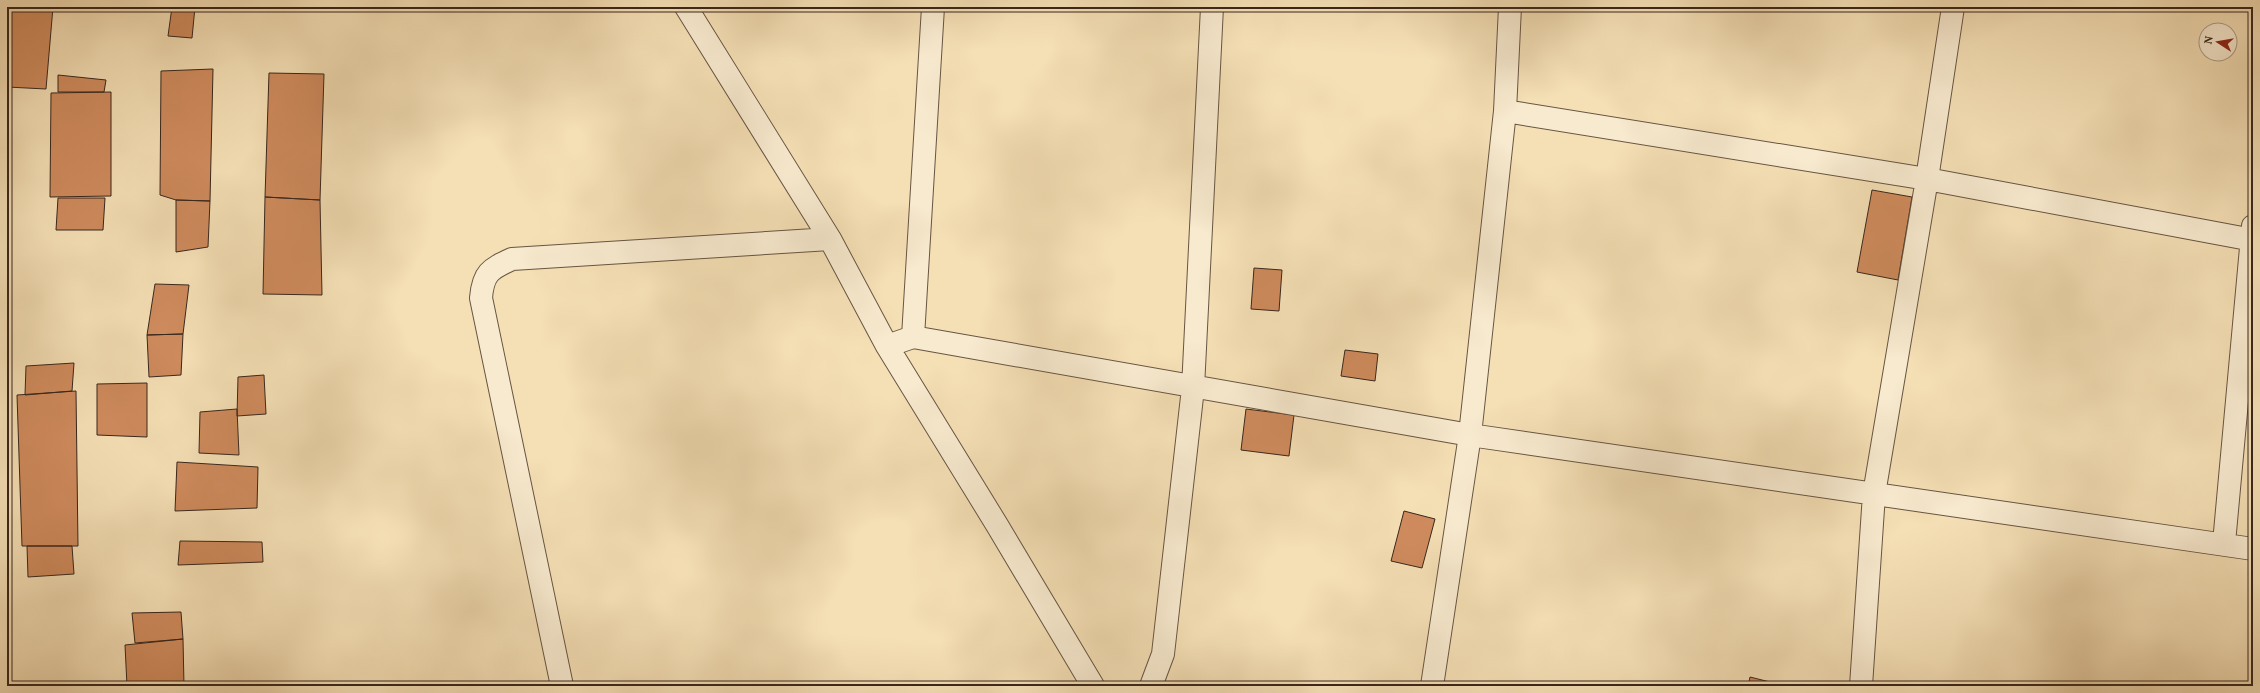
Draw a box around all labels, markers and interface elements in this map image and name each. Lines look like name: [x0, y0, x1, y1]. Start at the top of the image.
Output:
north arrow: [2198, 22, 2238, 62]
text: N: [2202, 35, 2218, 46]

